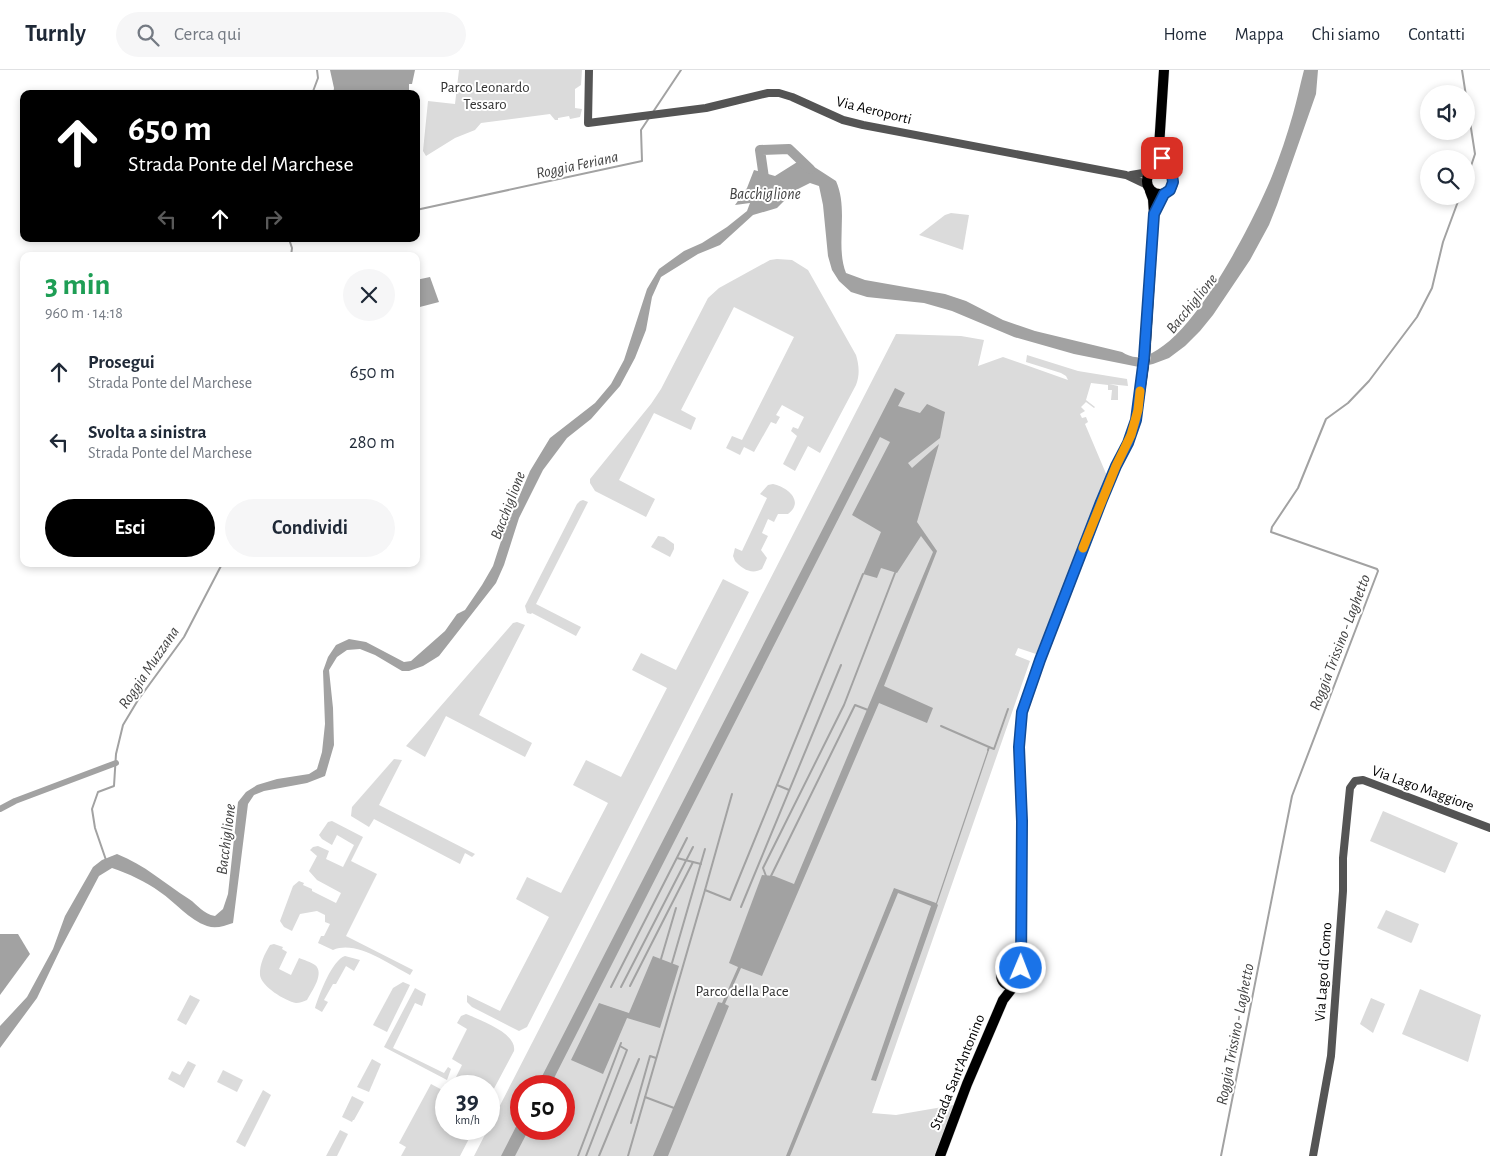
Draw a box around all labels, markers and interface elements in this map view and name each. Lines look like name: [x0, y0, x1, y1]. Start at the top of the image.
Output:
search box: [116, 12, 466, 57]
icon: search: [134, 21, 162, 49]
text: Turnly: [25, 22, 86, 46]
text: Cerca qui: [174, 25, 241, 44]
text: Home: [1163, 26, 1207, 44]
text: Mappa: [1235, 26, 1284, 44]
text: Chi siamo: [1312, 26, 1380, 44]
text: Contatti: [1408, 26, 1465, 44]
park label: Parco Leonardo Tessaro: [440, 80, 530, 112]
map controls: [1420, 85, 1475, 205]
button: sound: [1420, 85, 1475, 140]
street label: Via Aeroporti: [835, 94, 913, 127]
icon: ahead: [45, 110, 110, 175]
text: 650 m: [128, 112, 212, 147]
pin: [1141, 137, 1183, 179]
icon: arrive: [1148, 144, 1176, 172]
water label: Roggia Feriana: [535, 148, 620, 182]
button: search: [1420, 150, 1475, 205]
text: Strada Ponte del Marchese: [128, 153, 354, 175]
water label: Bacchiglione: [729, 186, 801, 202]
icon: left: [153, 205, 181, 233]
icon: ahead: [206, 205, 234, 233]
icon: right: [259, 205, 287, 233]
button: close: [343, 269, 395, 321]
text: 3 min: [45, 270, 110, 300]
water label: Bacchiglione: [1163, 271, 1220, 336]
text: 960 m · 14:18: [45, 305, 123, 321]
text: Prosegui: [88, 353, 155, 372]
icon: ahead: [45, 358, 73, 386]
text: 650 m: [350, 363, 395, 382]
text: Strada Ponte del Marchese: [88, 375, 252, 391]
text: Svolta a sinistra: [88, 423, 207, 442]
icon: left: [45, 428, 73, 456]
text: 280 m: [349, 433, 395, 452]
text: Strada Ponte del Marchese: [88, 445, 252, 461]
water label: Bacchiglione: [488, 469, 528, 542]
button: Esci: [45, 499, 215, 557]
button: Condividi: [225, 499, 395, 557]
water label: Roggia Trissino - Laghetto: [1307, 572, 1373, 712]
water label: Roggia Muzzana: [116, 624, 182, 712]
street label: Via Lago Maggiore: [1370, 763, 1476, 814]
water label: Bacchiglione: [214, 803, 238, 876]
street label: Via Lago di Como: [1313, 922, 1334, 1022]
position arrow: [994, 941, 1046, 993]
water label: Roggia Trissino - Laghetto: [1213, 962, 1257, 1106]
park label: Parco della Pace: [695, 984, 789, 999]
street label: Strada Sant'Antonino: [927, 1012, 987, 1132]
speed limit sign: 50: [510, 1075, 575, 1140]
text: 39: [456, 1089, 479, 1114]
text: km/h: [455, 1114, 480, 1126]

